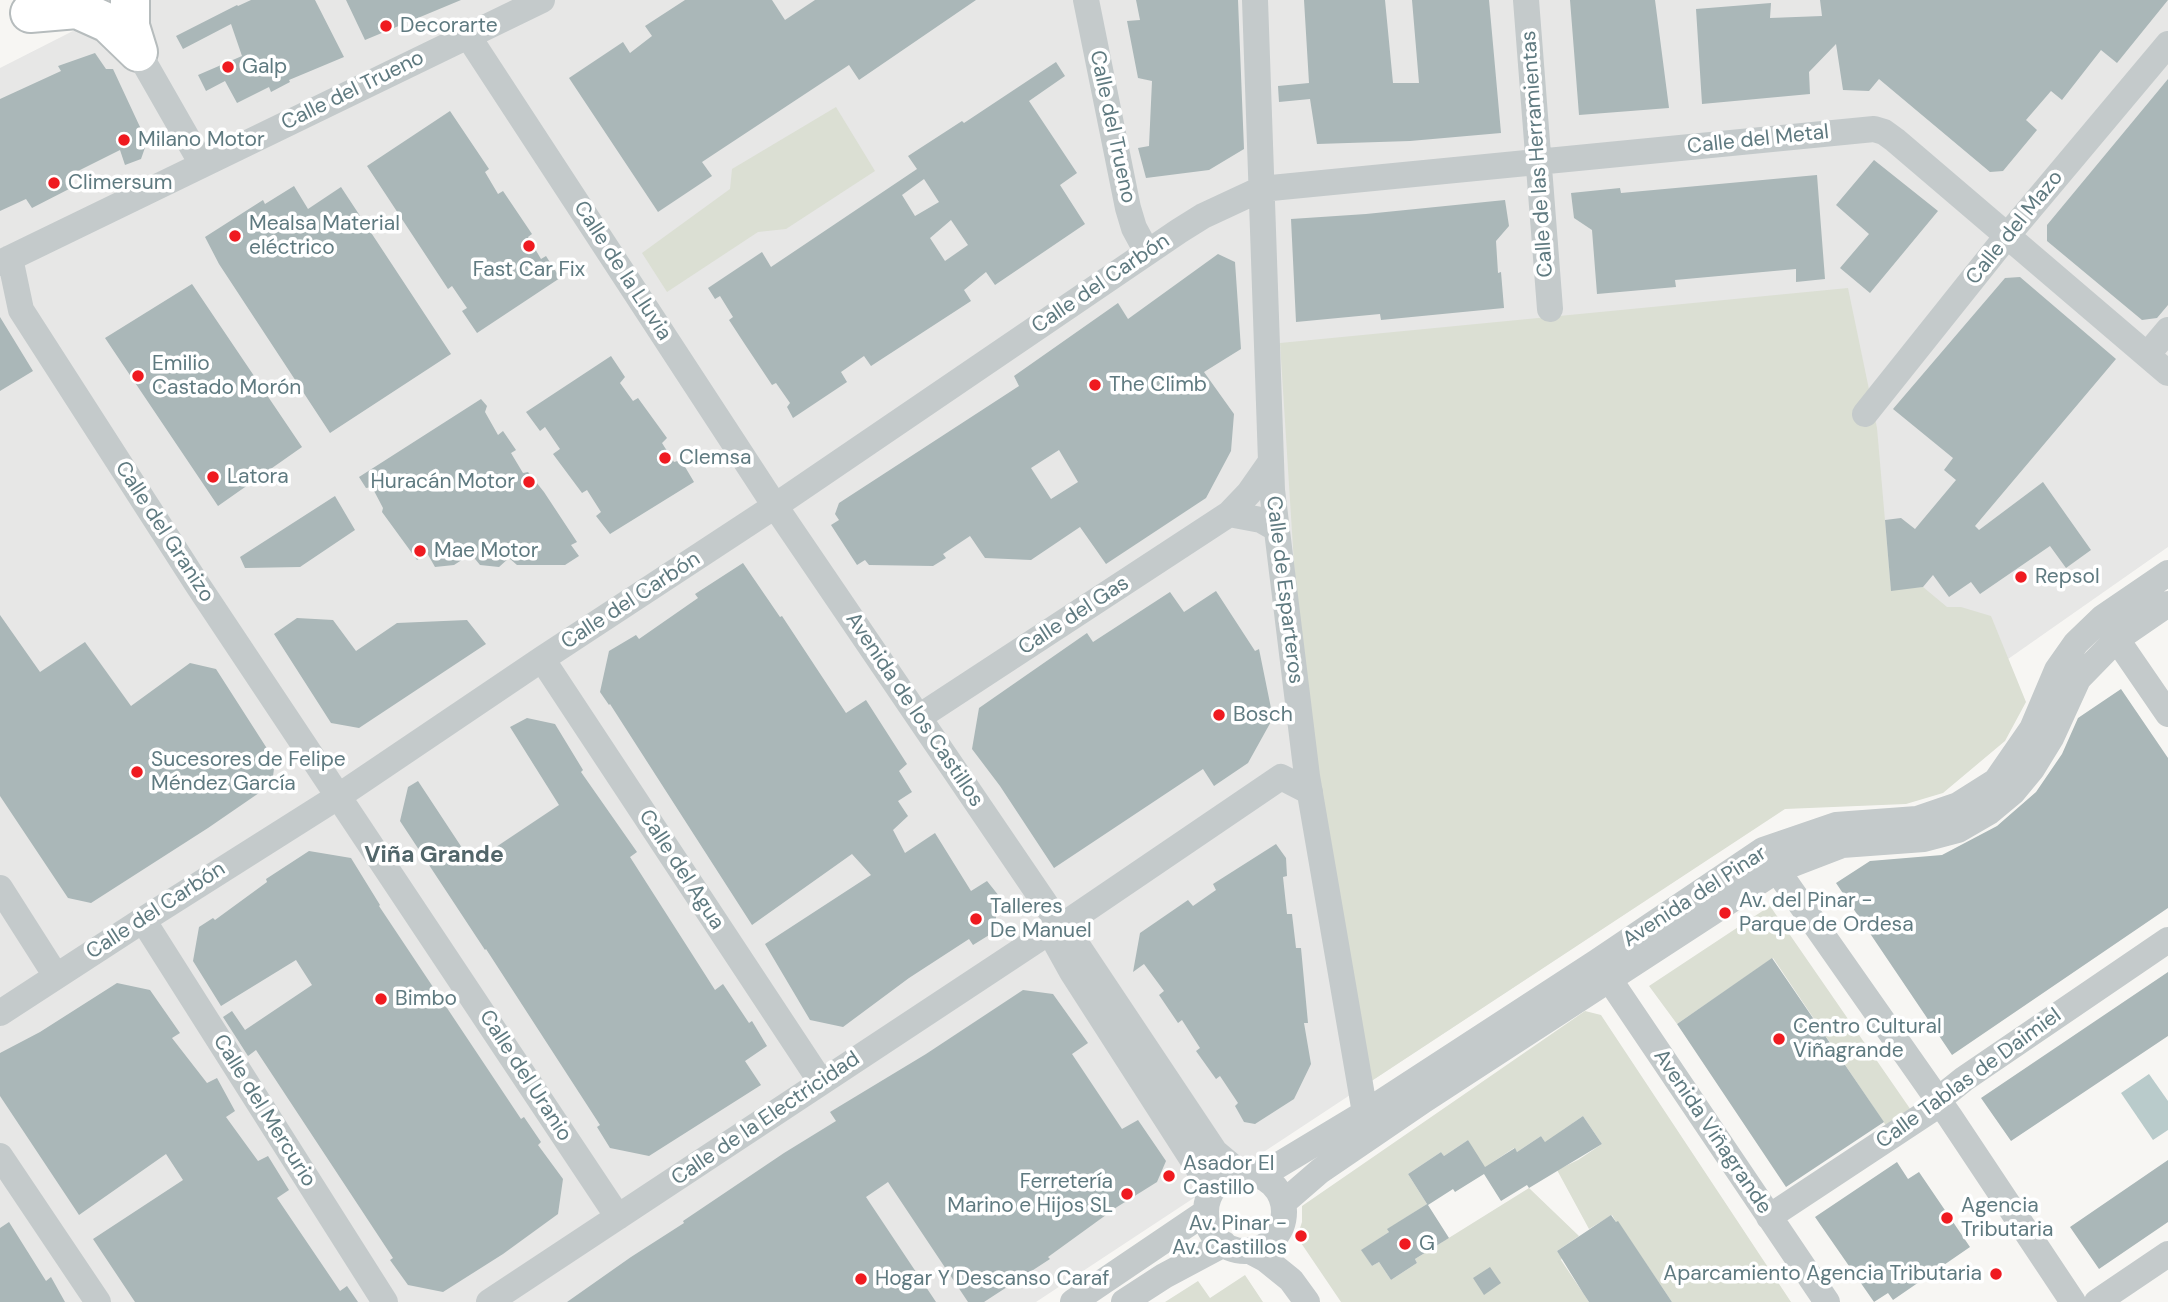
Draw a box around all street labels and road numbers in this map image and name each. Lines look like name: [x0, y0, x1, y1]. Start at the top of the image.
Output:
street label: Calle de las Herramientas: [1517, 30, 1559, 278]
street label: Calle del Trueno: [278, 46, 428, 136]
street label: Calle del Trueno: [1084, 48, 1140, 206]
street label: Calle del Metal: [1686, 120, 1830, 160]
street label: Calle del Mazo: [1961, 166, 2069, 290]
street label: Calle de la Lluvia: [568, 197, 676, 345]
street label: Calle del Carbón: [1027, 229, 1175, 339]
street label: Calle del Granizo: [109, 457, 219, 607]
street label: Calle de Esparteros: [1260, 495, 1308, 685]
street label: Calle del Carbón: [557, 547, 705, 655]
street label: Calle del Gas: [1014, 571, 1134, 661]
street label: Avenida de los Castillos: [840, 608, 988, 812]
street label: Calle del Agua: [633, 805, 729, 935]
street label: Avenida del Pinar: [1618, 841, 1772, 953]
street label: Calle del Carbón: [82, 857, 230, 965]
street label: Calle Tablas de Daimiel: [1872, 1003, 2066, 1155]
street label: Calle del Uranio: [473, 1006, 577, 1146]
street label: Calle del Mercurio: [207, 1030, 321, 1192]
street label: Avenida Viñagrande: [1648, 1045, 1776, 1219]
street label: Calle de la Electricidad: [667, 1047, 865, 1191]

